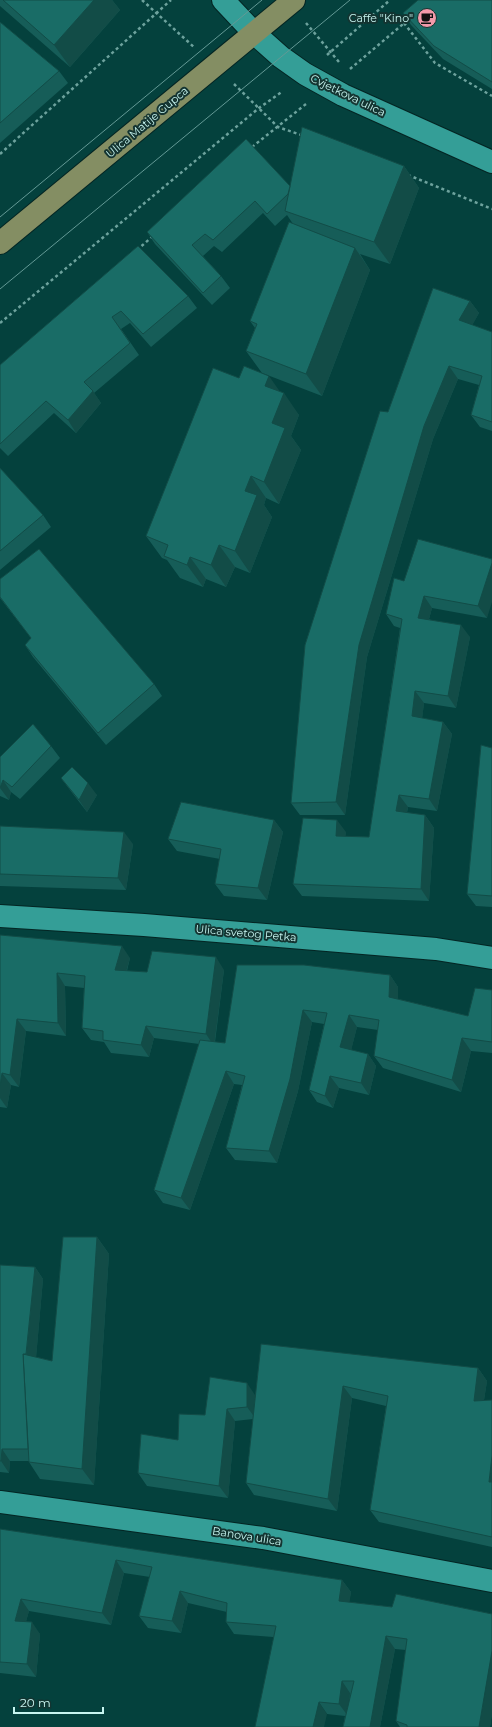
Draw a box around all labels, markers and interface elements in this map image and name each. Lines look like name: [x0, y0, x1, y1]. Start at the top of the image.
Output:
cafe icon: Caffe "Kino": [416, 7, 438, 29]
place label: Caffe "Kino": [349, 11, 413, 25]
street label: Cvjetkova ulica: [308, 71, 388, 119]
street label: Ulica Matije Gupca: [103, 83, 191, 161]
street label: Ulica svetog Petka: [195, 922, 297, 944]
street label: Banova ulica: [211, 1524, 283, 1548]
scale bar: [14, 1689, 103, 1715]
text: 20 m: [20, 1695, 51, 1710]

